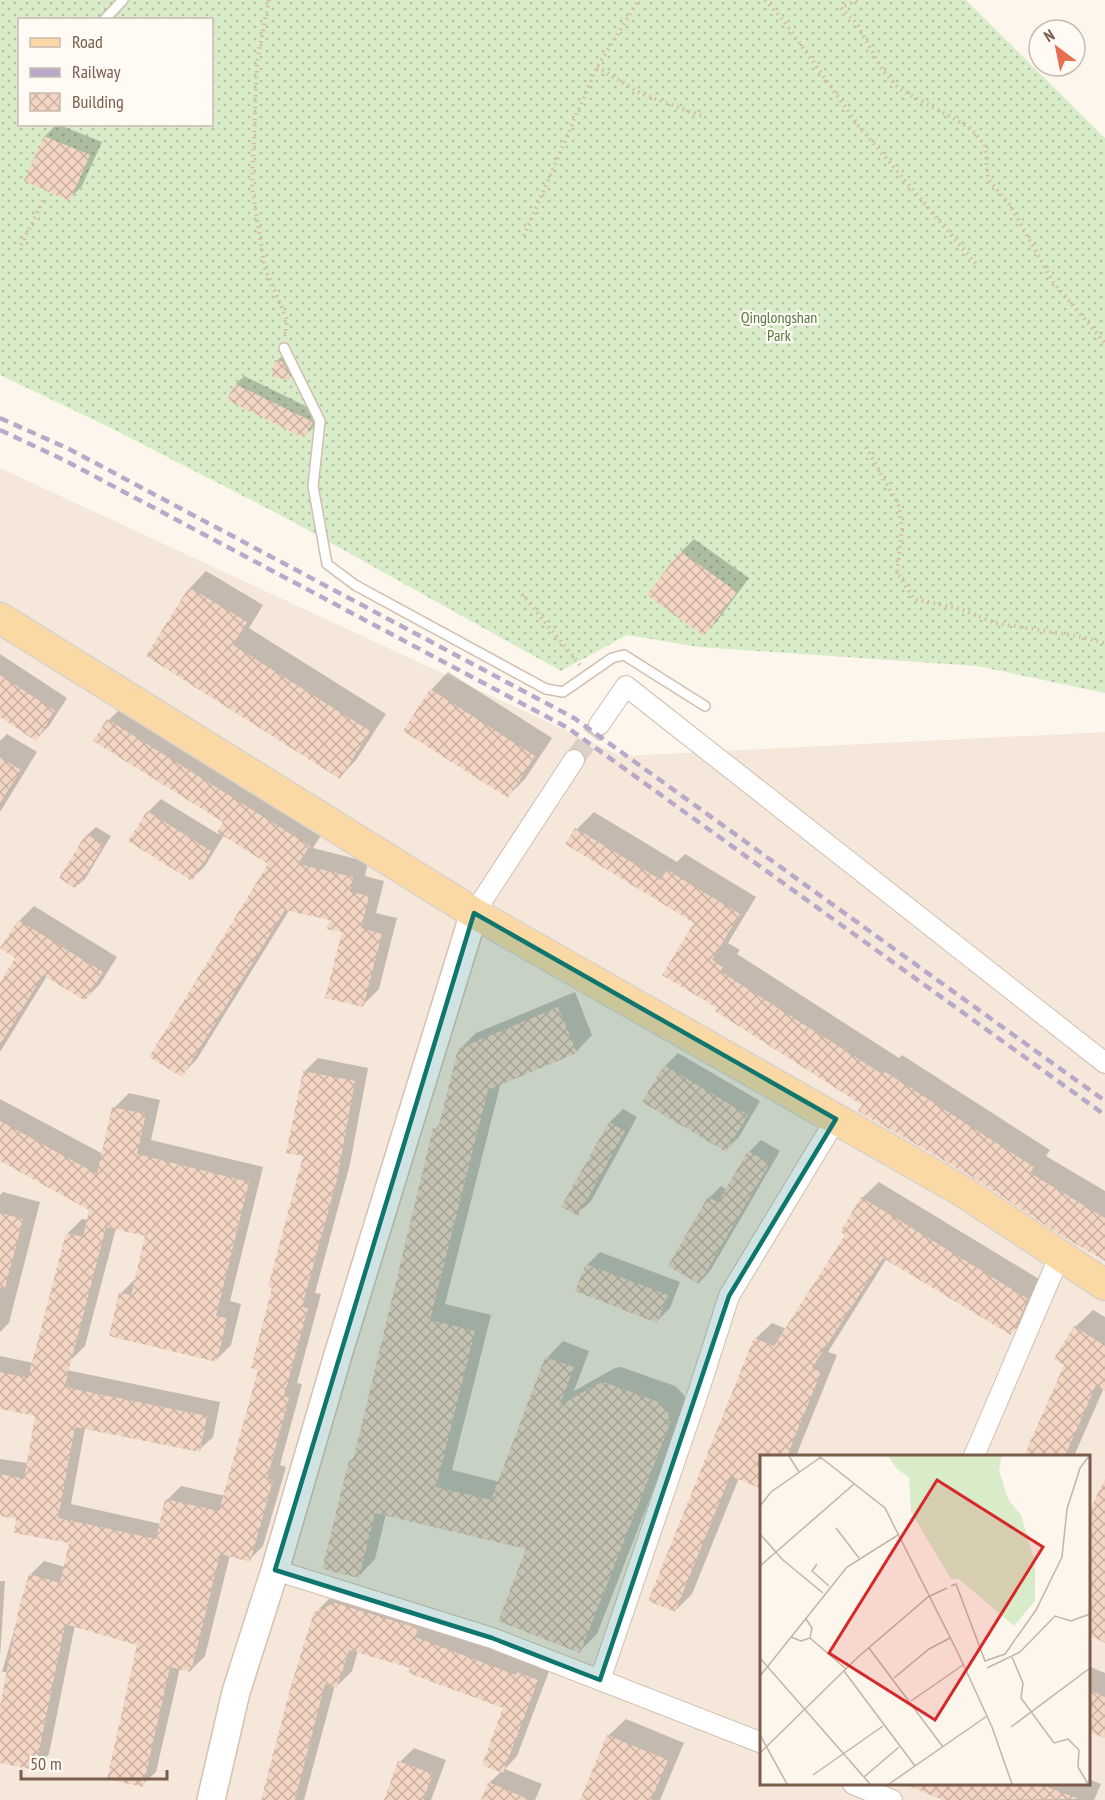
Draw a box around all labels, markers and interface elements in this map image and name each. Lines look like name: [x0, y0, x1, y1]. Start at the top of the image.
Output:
legend: [18, 18, 213, 126]
north arrow: [1027, 18, 1087, 78]
text: N: [1040, 25, 1058, 46]
text: Road: [72, 30, 103, 53]
text: Railway: [72, 60, 121, 83]
text: Building: [72, 90, 124, 113]
park label: Qinglongshan Park: [741, 307, 817, 345]
inset map: [760, 1455, 1090, 1785]
scale bar: [21, 1743, 166, 1781]
text: 50 m: [30, 1752, 62, 1775]

